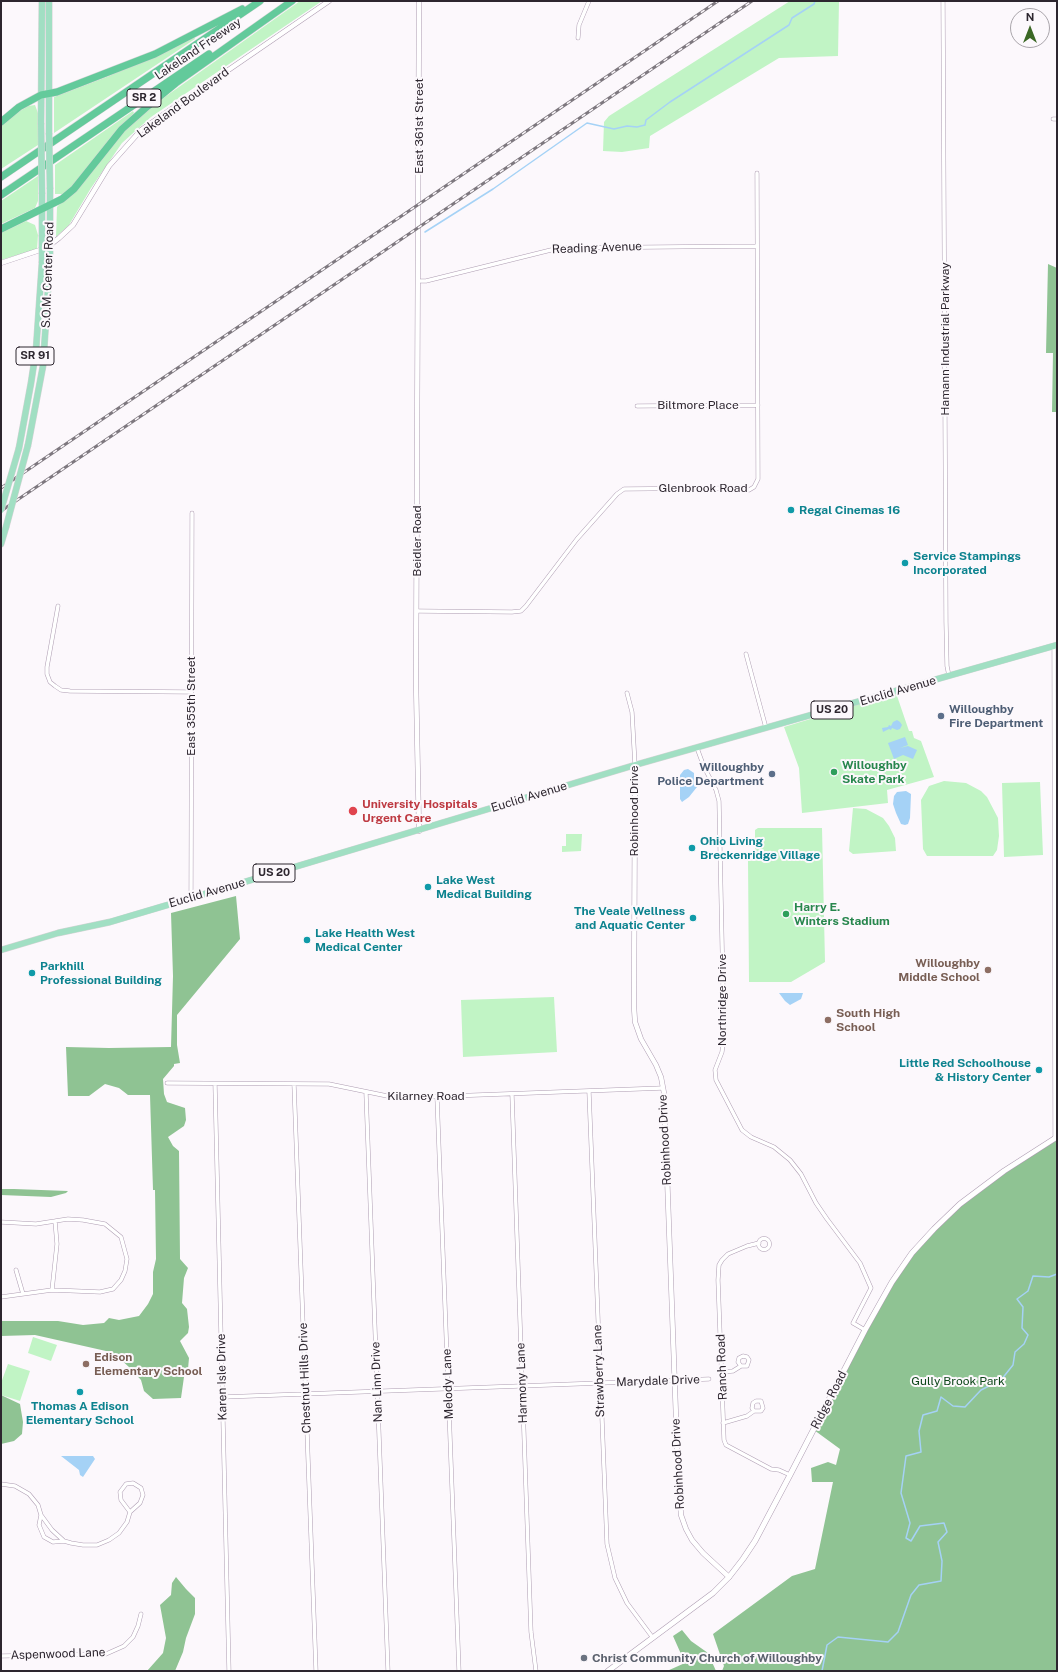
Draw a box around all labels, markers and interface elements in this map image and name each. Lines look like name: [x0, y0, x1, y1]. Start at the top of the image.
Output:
north arrow: [1010, 8, 1050, 48]
text: N: [1026, 11, 1034, 23]
street label: Lakeland Freeway: [152, 15, 244, 83]
street label: Lakeland Boulevard: [134, 65, 232, 141]
street label: East 361st Street: [412, 78, 426, 174]
road number: SR 2: [127, 89, 161, 107]
street label: S.O.M. Center Road: [39, 222, 57, 328]
street label: Reading Avenue: [552, 239, 642, 257]
street label: Hamann Industrial Parkway: [938, 262, 952, 416]
road number: SR 91: [16, 347, 54, 365]
street label: Biltmore Place: [657, 398, 739, 412]
street label: Glenbrook Road: [658, 481, 748, 495]
place label: Regal Cinemas 16: [799, 503, 900, 517]
street label: Beidler Road: [410, 505, 424, 577]
marker: Regal Cinemas 16: [786, 505, 796, 515]
place label: Service Stampings Incorporated: [913, 549, 1021, 577]
marker: Service Stampings Incorporated: [900, 558, 910, 568]
street label: East 355th Street: [184, 656, 198, 756]
street label: Euclid Avenue: [858, 673, 938, 709]
road number: US 20: [811, 701, 853, 719]
place label: Willoughby Fire Department: [949, 702, 1043, 730]
marker: Willoughby Fire Department: [936, 711, 946, 721]
place label: Willoughby Skate Park: [842, 758, 907, 786]
place label: Willoughby Police Department: [657, 760, 764, 788]
street label: Robinhood Drive: [627, 765, 641, 857]
marker: Willoughby Skate Park: [829, 767, 839, 777]
marker: Willoughby Police Department: [767, 769, 777, 779]
street label: Euclid Avenue: [489, 779, 569, 815]
place label: University Hospitals Urgent Care: [362, 797, 478, 825]
marker: University Hospitals Urgent Care: [347, 805, 359, 817]
place label: Ohio Living Breckenridge Village: [700, 834, 820, 862]
marker: Ohio Living Breckenridge Village: [687, 843, 697, 853]
road number: US 20: [253, 864, 295, 882]
place label: Lake West Medical Building: [436, 873, 532, 901]
street label: Euclid Avenue: [167, 875, 247, 911]
marker: Lake West Medical Building: [423, 882, 433, 892]
place label: Harry E. Winters Stadium: [794, 900, 890, 928]
place label: The Veale Wellness and Aquatic Center: [574, 904, 685, 932]
marker: Harry E. Winters Stadium: [781, 909, 791, 919]
marker: The Veale Wellness and Aquatic Center: [688, 913, 698, 923]
place label: Lake Health West Medical Center: [315, 926, 415, 954]
marker: Lake Health West Medical Center: [302, 935, 312, 945]
street label: Northridge Drive: [715, 954, 729, 1046]
place label: Willoughby Middle School: [898, 956, 980, 984]
place label: Parkhill Professional Building: [40, 959, 162, 987]
marker: Willoughby Middle School: [983, 965, 993, 975]
marker: Parkhill Professional Building: [27, 968, 37, 978]
place label: South High School: [836, 1006, 900, 1034]
marker: South High School: [823, 1015, 833, 1025]
place label: Little Red Schoolhouse & History Center: [899, 1056, 1031, 1084]
marker: Little Red Schoolhouse & History Center: [1034, 1065, 1044, 1075]
street label: Kilarney Road: [387, 1089, 465, 1103]
street label: Robinhood Drive: [655, 1094, 675, 1186]
street label: Chestnut Hills Drive: [296, 1322, 314, 1434]
street label: Strawberry Lane: [590, 1324, 608, 1418]
street label: Karen Isle Drive: [214, 1333, 230, 1421]
street label: Ranch Road: [714, 1334, 730, 1400]
street label: Nan Linn Drive: [368, 1341, 386, 1423]
street label: Harmony Lane: [513, 1342, 531, 1424]
street label: Melody Lane: [440, 1348, 456, 1420]
place label: Edison Elementary School: [94, 1350, 203, 1378]
marker: Edison Elementary School: [81, 1359, 91, 1369]
street label: Ridge Road: [808, 1368, 850, 1432]
street label: Marydale Drive: [616, 1372, 700, 1390]
park label: Gully Brook Park: [911, 1374, 1005, 1388]
marker: Thomas A Edison Elementary School: [75, 1387, 85, 1397]
place label: Thomas A Edison Elementary School: [26, 1399, 134, 1427]
street label: Robinhood Drive: [668, 1418, 688, 1510]
street label: Aspenwood Lane: [10, 1645, 106, 1663]
place label: Christ Community Church of Willoughby: [592, 1651, 822, 1665]
marker: Christ Community Church of Willoughby: [579, 1653, 589, 1663]

